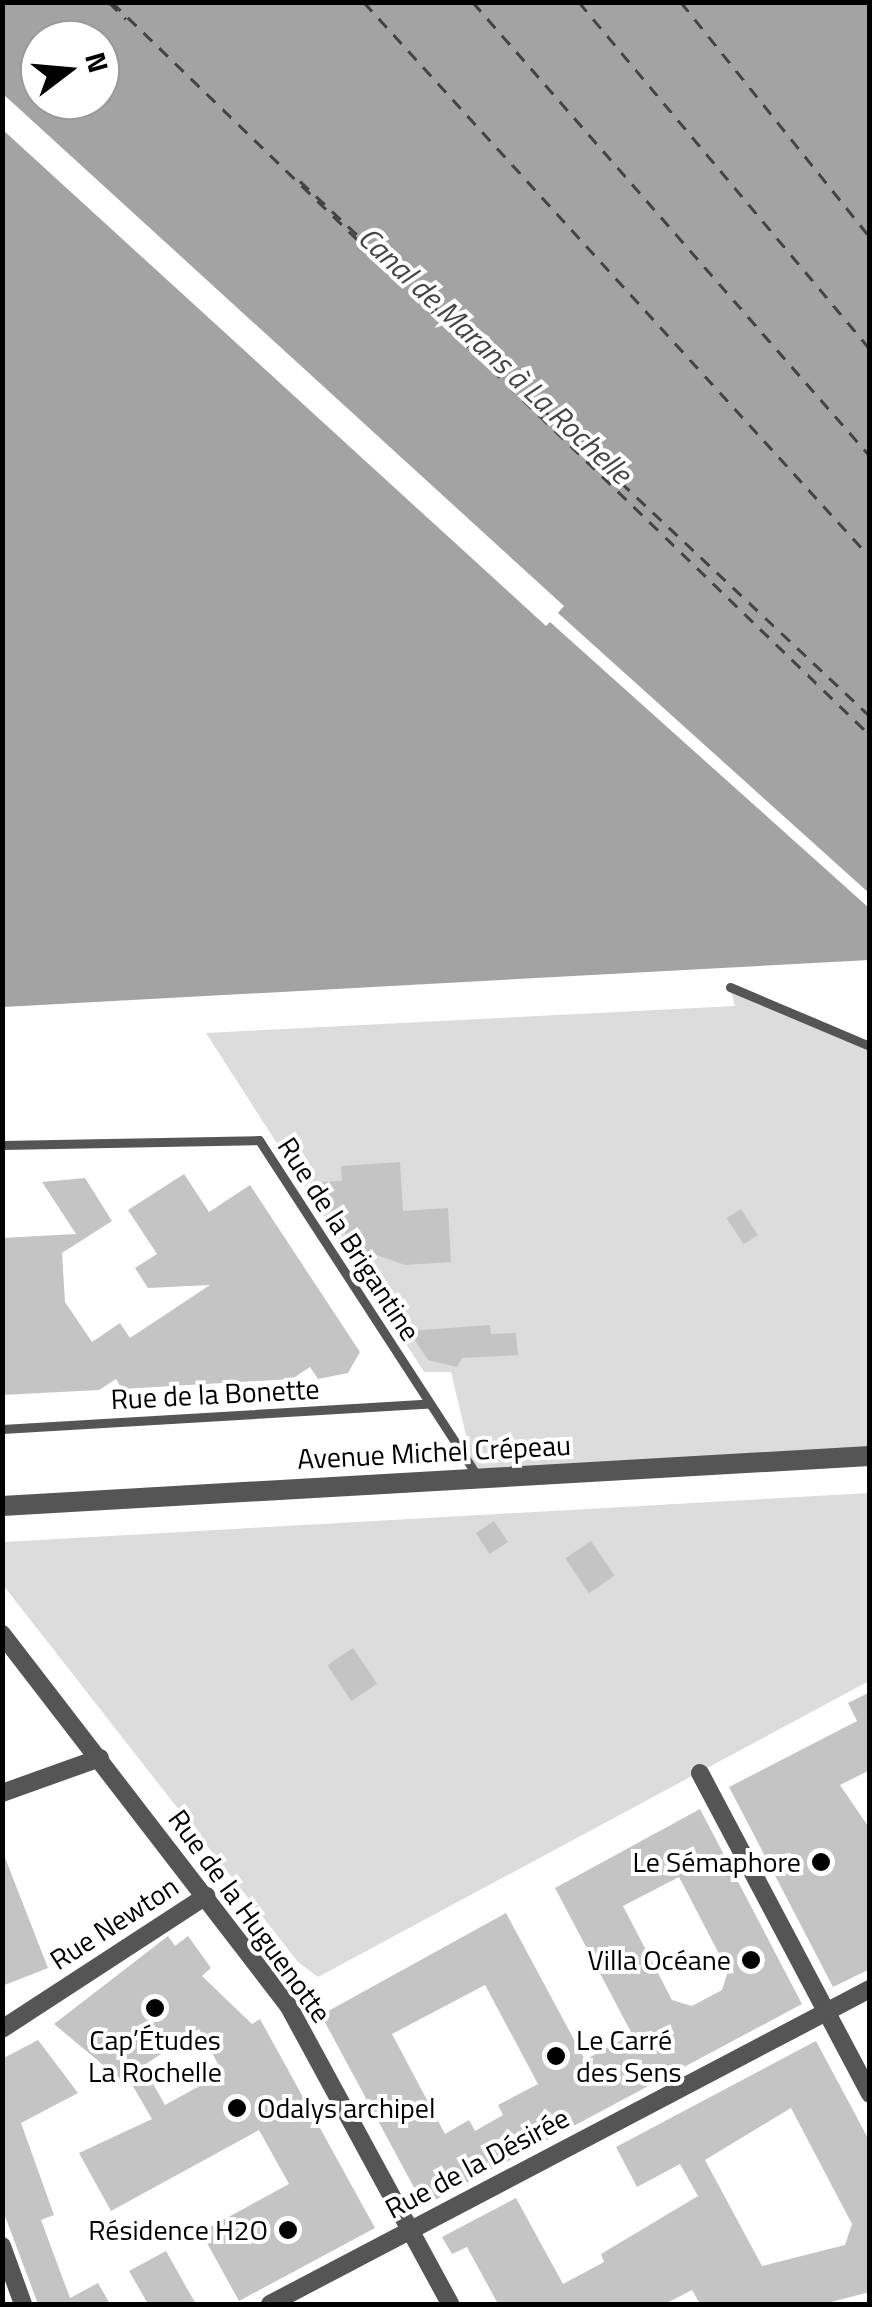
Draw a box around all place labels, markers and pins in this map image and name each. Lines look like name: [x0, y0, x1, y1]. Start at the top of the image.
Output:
place label: Le Sémaphore: [633, 1845, 801, 1879]
marker: Le Sémaphore: [810, 1851, 832, 1873]
place label: Villa Océane: [588, 1943, 731, 1977]
marker: Villa Océane: [740, 1949, 762, 1971]
marker: Cap’Études La Rochelle: [144, 1997, 166, 2019]
place label: Cap’Études La Rochelle: [88, 2023, 222, 2089]
place label: Le Carré des Sens: [576, 2023, 682, 2089]
marker: Le Carré des Sens: [545, 2045, 567, 2067]
place label: Odalys archipel: [257, 2091, 435, 2125]
marker: Odalys archipel: [226, 2097, 248, 2119]
place label: Résidence H2O: [88, 2213, 268, 2247]
marker: Résidence H2O: [277, 2219, 299, 2241]

